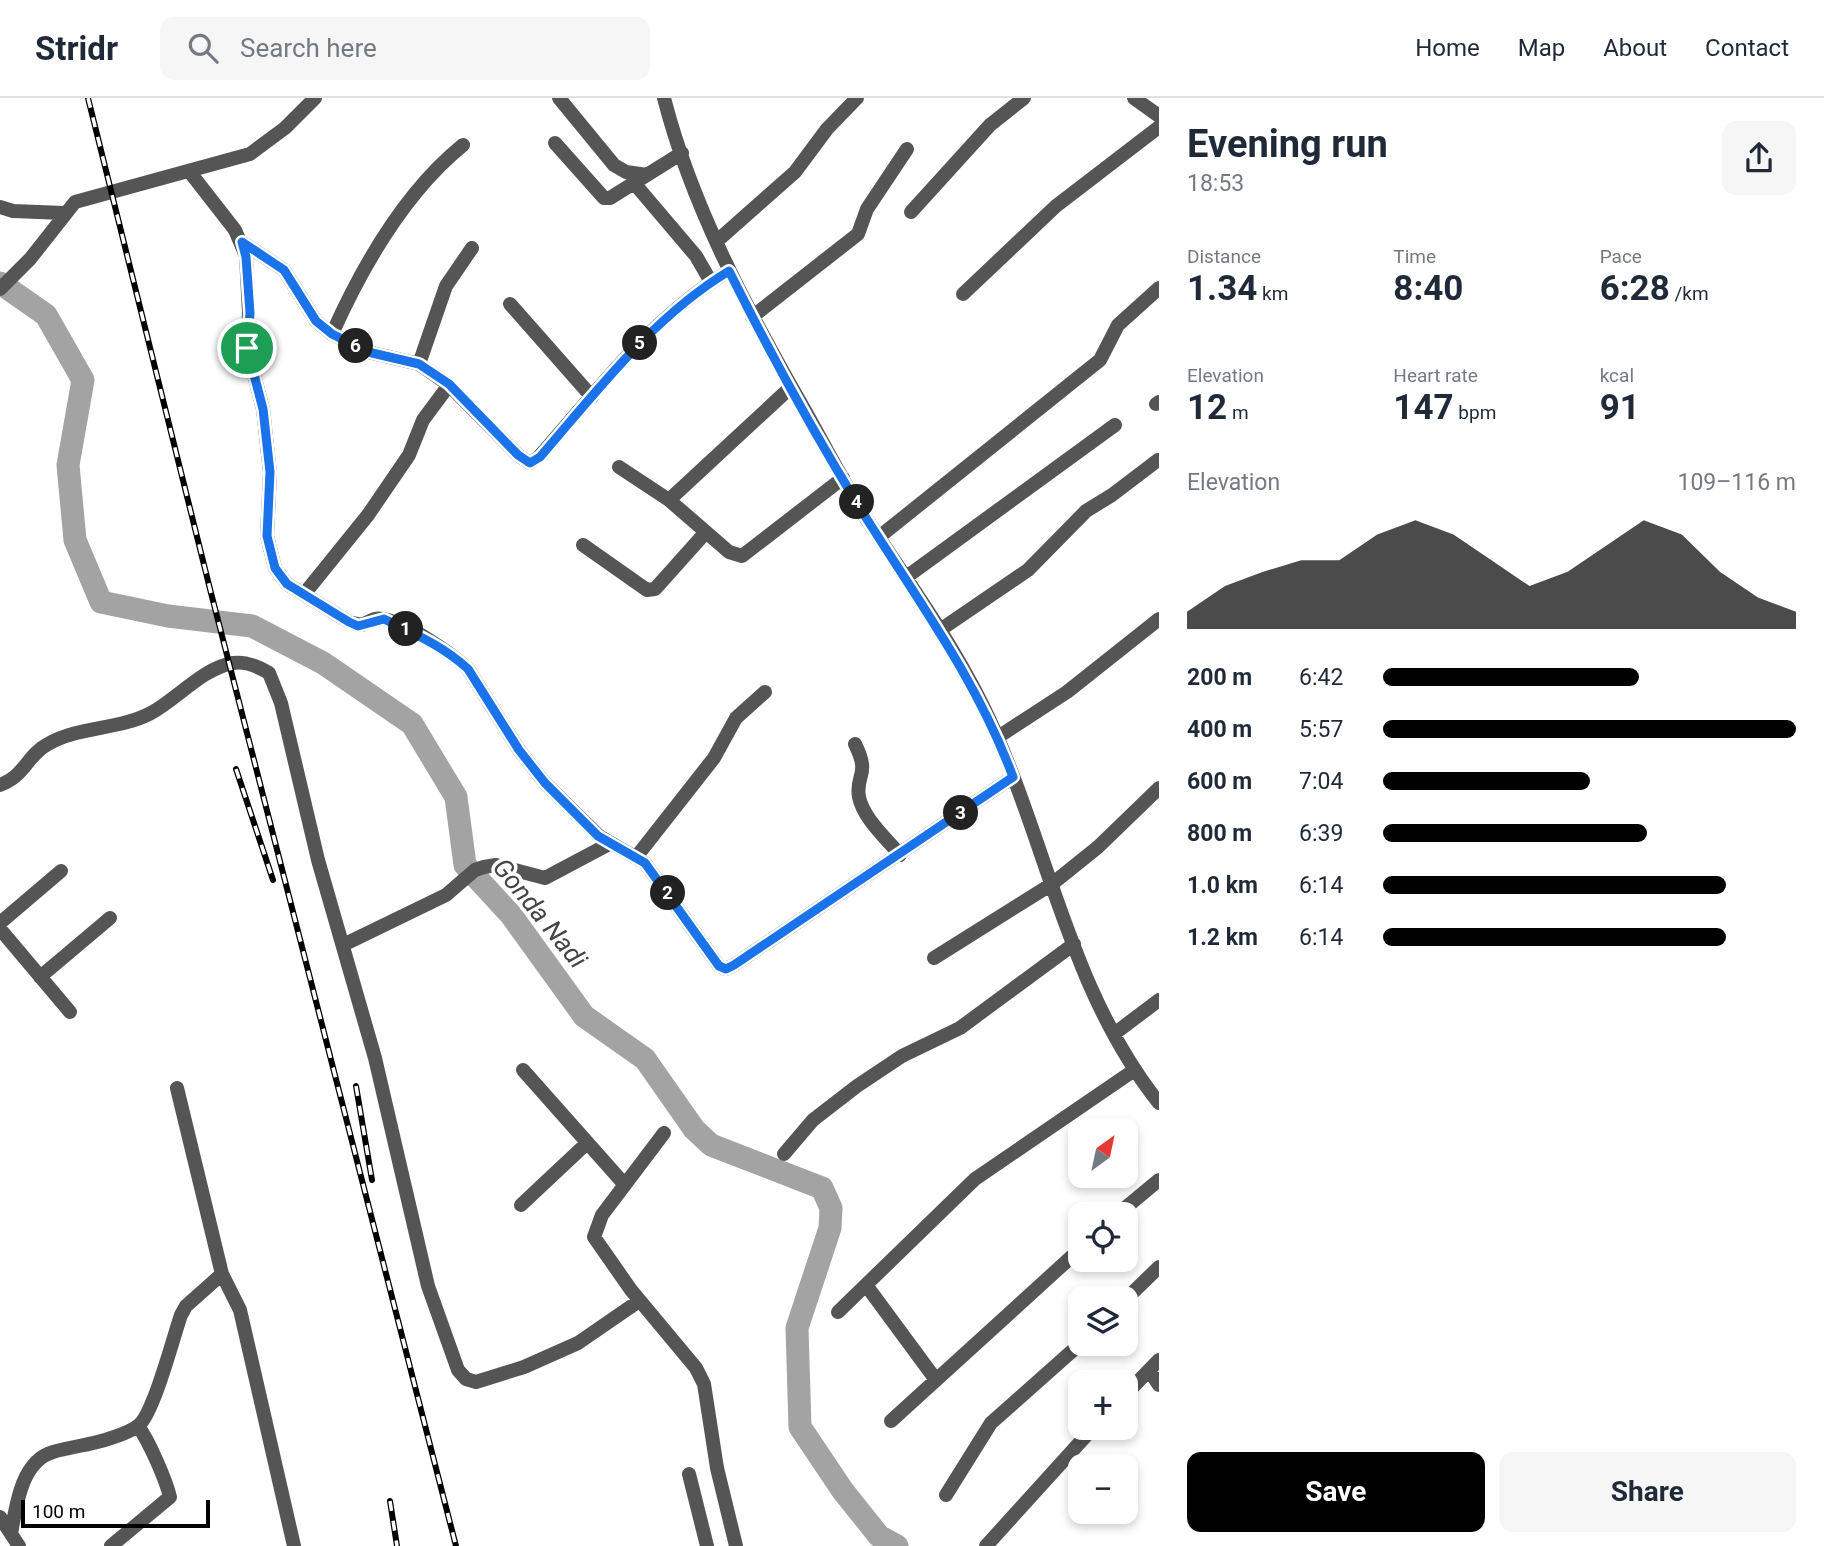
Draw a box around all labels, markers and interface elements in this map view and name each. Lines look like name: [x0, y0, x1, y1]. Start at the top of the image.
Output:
search box: [160, 17, 650, 80]
text: Stridr: [35, 29, 118, 68]
icon: search: [184, 29, 222, 67]
text: Search here: [240, 33, 377, 63]
text: Home: [1415, 34, 1480, 62]
text: Map: [1518, 34, 1565, 62]
text: About: [1603, 34, 1667, 62]
text: Contact: [1705, 34, 1789, 62]
button: share: [1722, 121, 1796, 195]
text: Evening run: [1187, 122, 1388, 166]
text: 18:53: [1187, 170, 1244, 197]
text: Distance: [1187, 245, 1261, 268]
text: Time: [1393, 245, 1436, 268]
text: Pace: [1600, 245, 1642, 268]
text: 1.34: [1187, 268, 1257, 309]
text: 8:40: [1393, 268, 1463, 309]
text: 6:28: [1600, 268, 1670, 309]
text: km: [1257, 282, 1288, 305]
text: /km: [1670, 282, 1709, 305]
pin: [217, 318, 277, 378]
pin: 5: [622, 326, 658, 360]
pin: 6: [338, 328, 374, 364]
icon: arrive: [228, 329, 266, 367]
text: 5: [634, 331, 645, 354]
text: 6: [350, 334, 361, 357]
text: Elevation: [1187, 364, 1264, 387]
text: Heart rate: [1393, 364, 1478, 387]
text: kcal: [1600, 364, 1634, 387]
text: 12: [1187, 387, 1227, 428]
text: 147: [1393, 387, 1454, 428]
text: 91: [1600, 387, 1640, 428]
text: m: [1227, 401, 1249, 424]
text: bpm: [1454, 401, 1496, 424]
text: Elevation: [1187, 469, 1280, 496]
text: 109–116 m: [1677, 469, 1796, 496]
pin: 4: [840, 484, 874, 520]
text: 4: [851, 490, 862, 513]
pin: 1: [388, 612, 424, 646]
text: 1: [400, 617, 411, 640]
text: 200 m: [1187, 664, 1252, 691]
text: 6:42: [1299, 664, 1343, 691]
text: 400 m: [1187, 716, 1252, 743]
text: 5:57: [1299, 716, 1343, 743]
text: 600 m: [1187, 768, 1252, 795]
text: 7:04: [1299, 768, 1343, 795]
pin: 3: [944, 796, 978, 830]
text: 3: [955, 801, 966, 824]
text: 800 m: [1187, 820, 1252, 847]
text: 6:39: [1299, 820, 1343, 847]
water label: Gonda Nadi: [487, 852, 594, 974]
text: 1.0 km: [1187, 872, 1258, 899]
text: 6:14: [1299, 872, 1343, 899]
pin: 2: [650, 876, 686, 910]
text: 2: [662, 881, 673, 904]
text: 1.2 km: [1187, 924, 1258, 951]
text: 6:14: [1299, 924, 1343, 951]
north arrow: [1068, 1118, 1138, 1188]
map controls: [1068, 1118, 1138, 1524]
button: locate: [1068, 1202, 1138, 1272]
button: layers: [1068, 1286, 1138, 1356]
button: +: [1068, 1370, 1138, 1440]
button: Save: [1187, 1452, 1485, 1532]
button: Share: [1499, 1452, 1796, 1532]
button: −: [1068, 1454, 1138, 1524]
scale bar: [21, 1497, 210, 1529]
text: 100 m: [32, 1500, 85, 1523]

